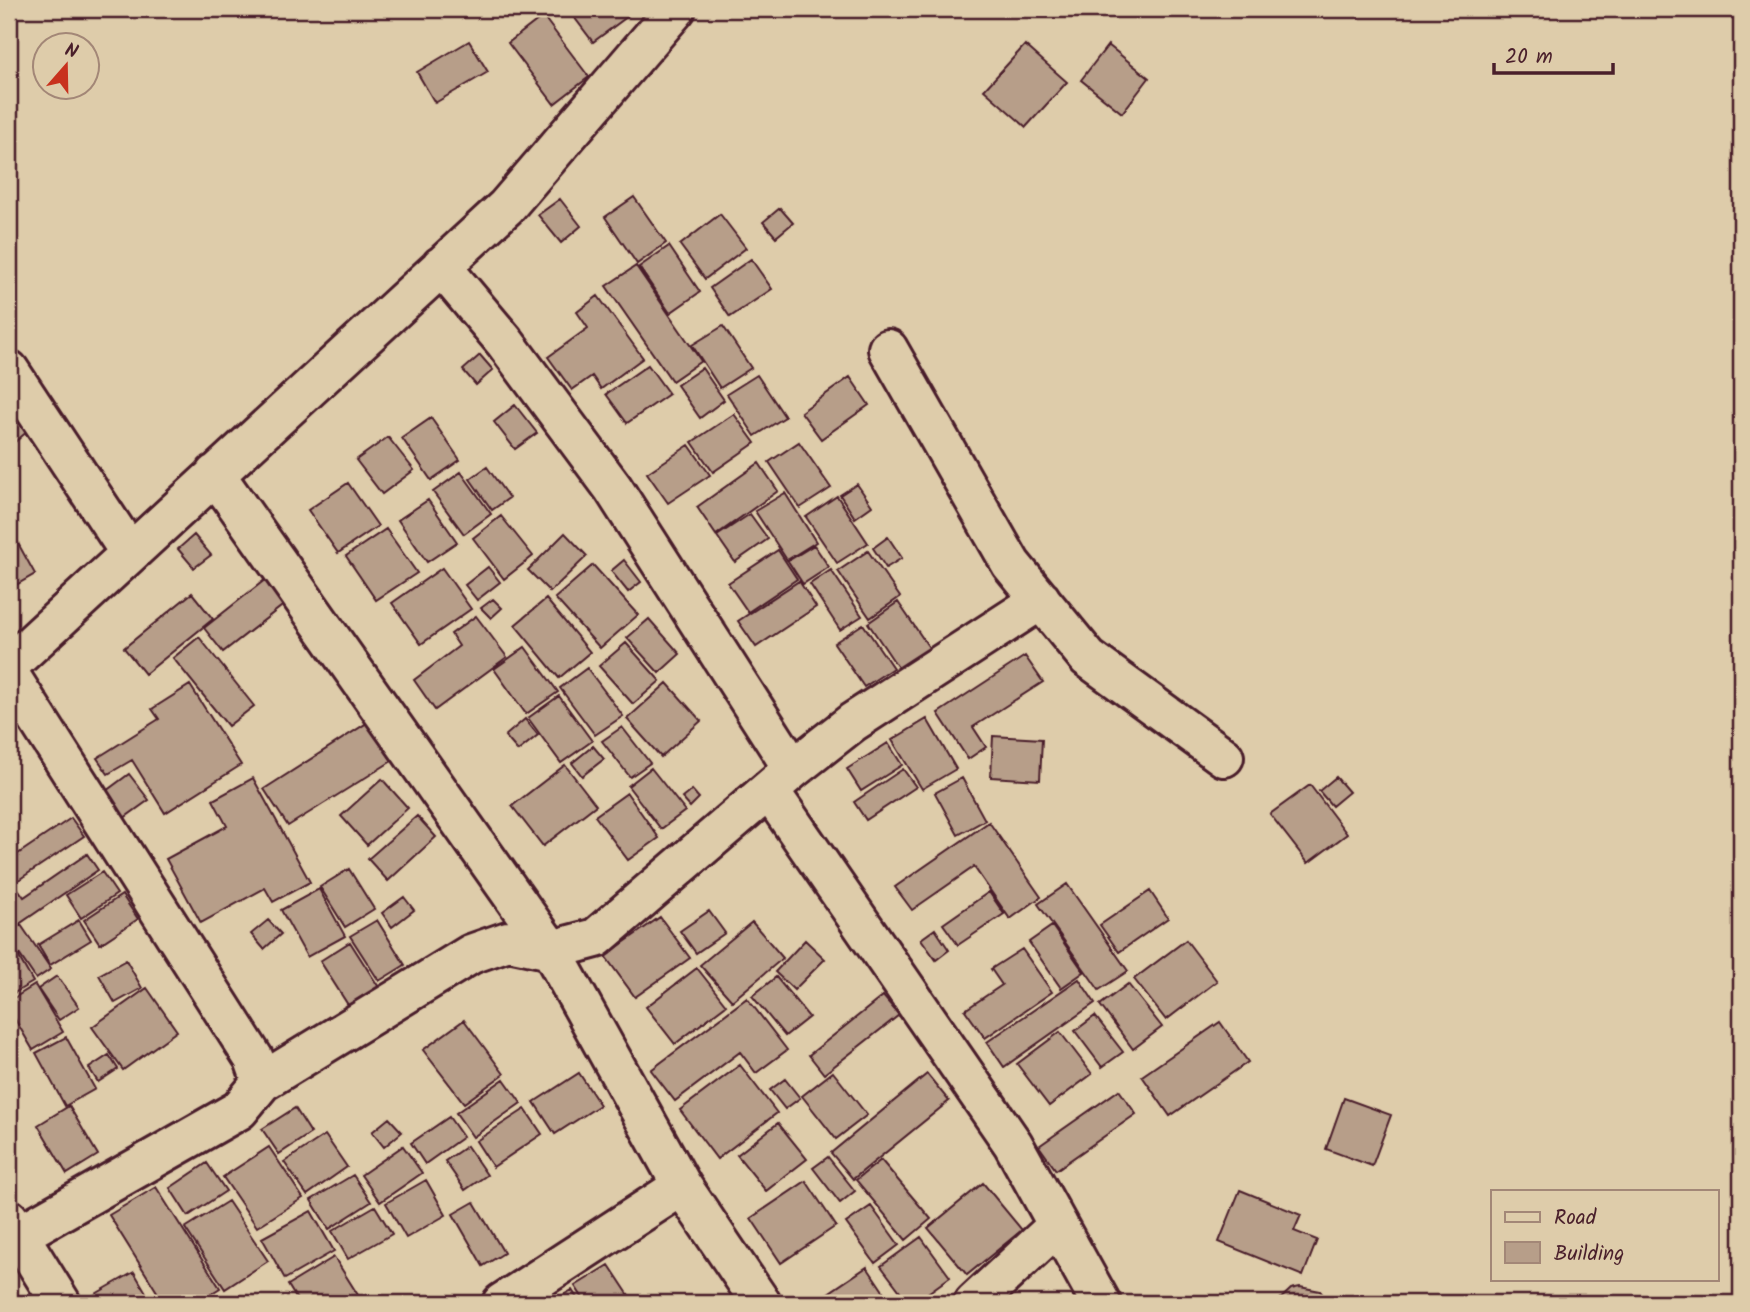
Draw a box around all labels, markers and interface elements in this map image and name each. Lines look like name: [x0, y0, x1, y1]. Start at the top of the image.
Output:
north arrow: [32, 32, 102, 102]
scale bar: [1494, 32, 1614, 76]
text: N: [60, 36, 82, 68]
text: 20 m: [1505, 41, 1553, 74]
legend: [1491, 1190, 1718, 1280]
text: Road: [1554, 1202, 1597, 1235]
text: Building: [1554, 1238, 1624, 1271]

